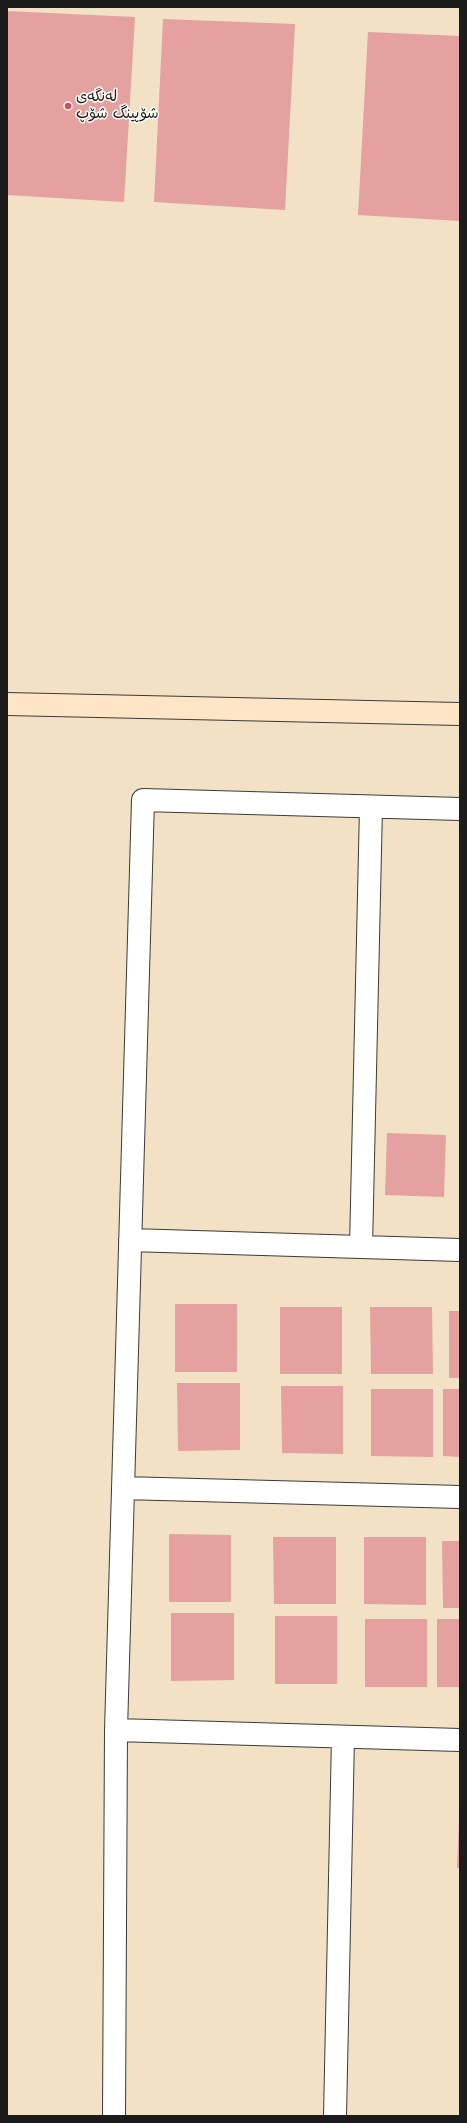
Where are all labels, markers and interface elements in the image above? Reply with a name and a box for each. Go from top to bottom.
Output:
place label: لەنگەی شۆپینگ شۆپ [76,88,159,123]
marker: لەنگەی شۆپینگ شۆپ [63,101,73,111]

